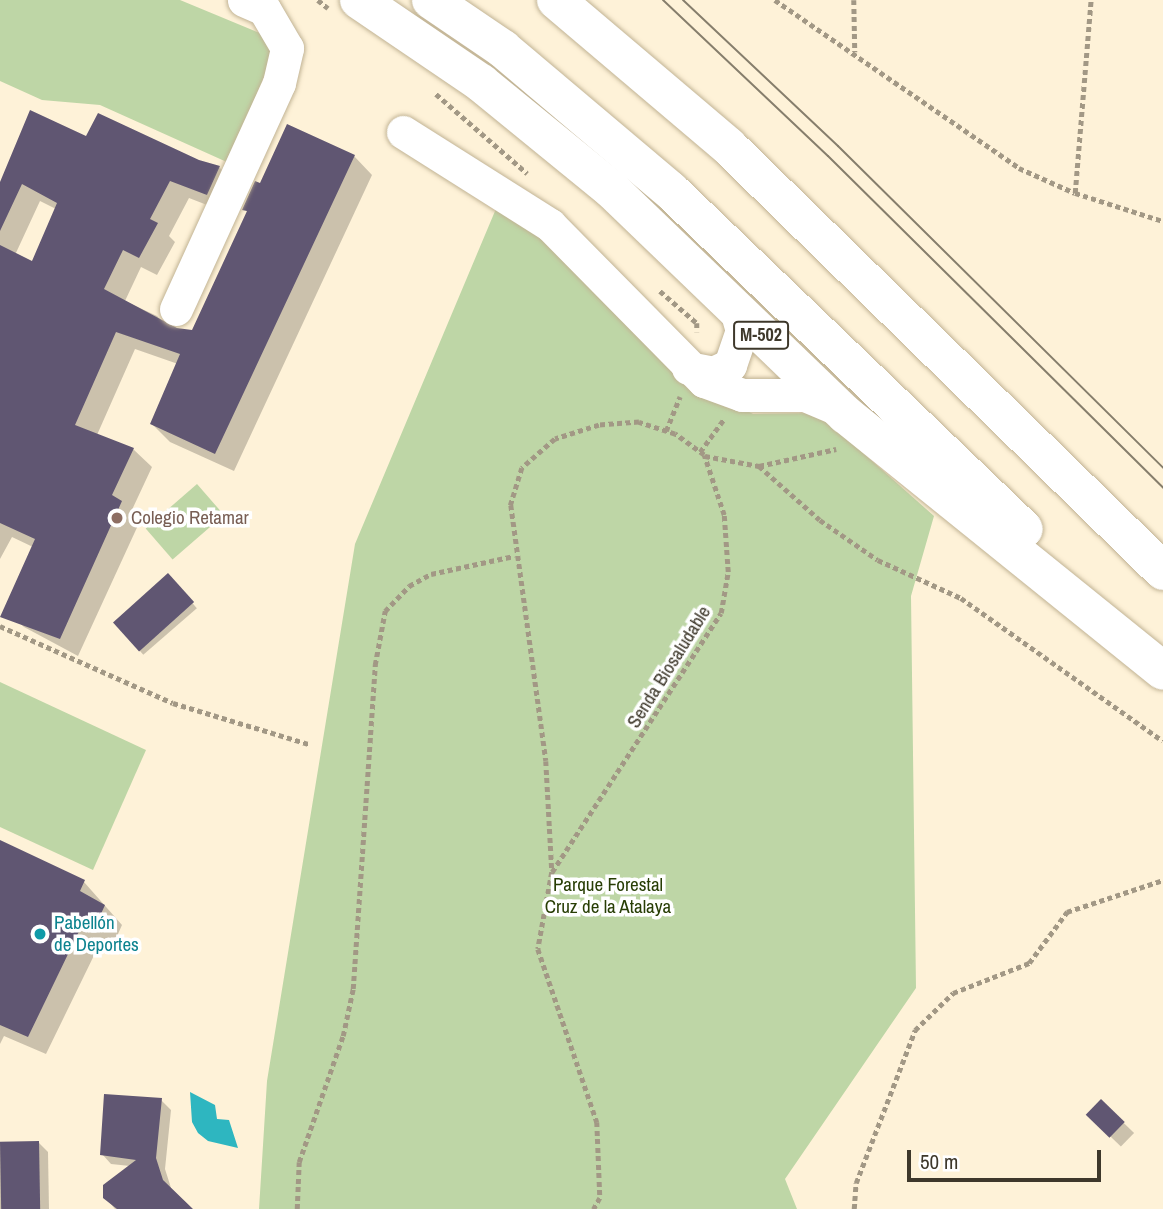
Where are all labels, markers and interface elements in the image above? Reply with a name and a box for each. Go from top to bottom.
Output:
road number: M-502 [733,320,789,349]
place label: Colegio Retamar [131,507,249,529]
marker: Colegio Retamar [109,510,125,526]
street label: Senda Biosaludable [622,602,716,732]
park label: Parque Forestal Cruz de la Atalaya [544,874,672,918]
place label: Pabellón de Deportes [54,912,139,956]
marker: Pabellón de Deportes [32,926,48,942]
scale bar [911,1136,1105,1180]
text: 50 m [920,1147,958,1176]

